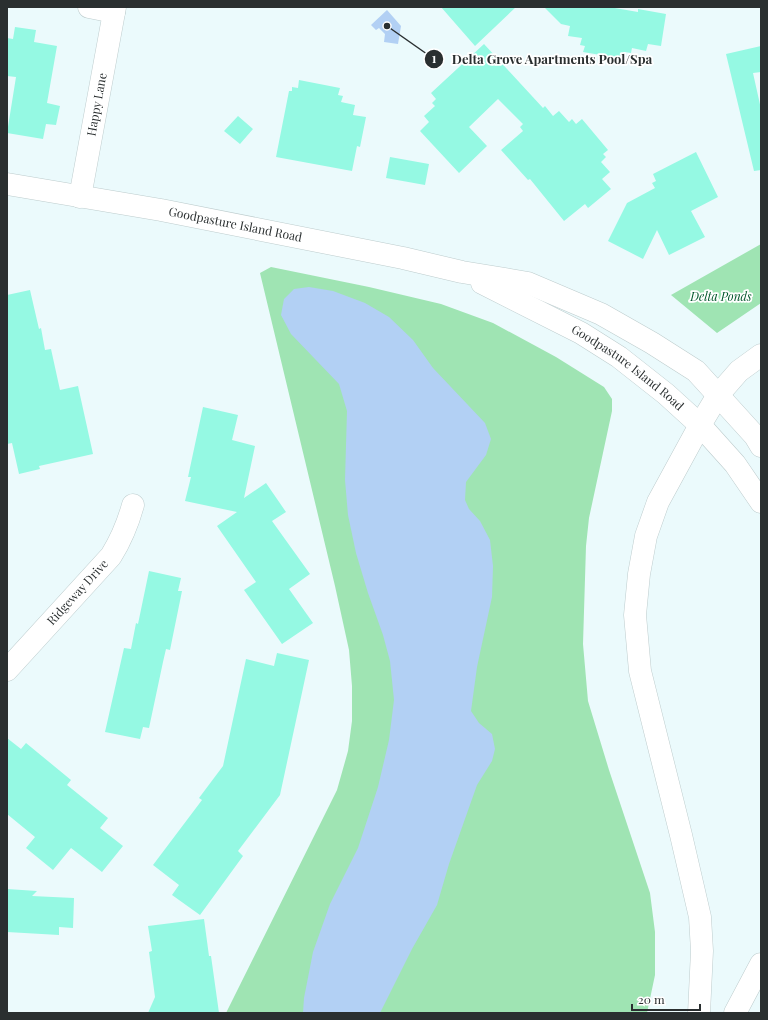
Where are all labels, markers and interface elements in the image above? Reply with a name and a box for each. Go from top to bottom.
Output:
callout: Delta Grove Apartments Pool/Spa [424,47,661,72]
text: 1 [432,50,437,66]
text: Delta Grove Apartments Pool/Spa [452,50,652,67]
street label: Happy Lane [82,72,110,137]
street label: Goodpasture Island Road [167,203,304,245]
park label: Delta Ponds [689,288,752,304]
street label: Goodpasture Island Road [569,321,688,413]
street label: Ridgeway Drive [43,555,111,628]
scale bar [632,986,700,1012]
text: 20 m [638,991,665,1007]

